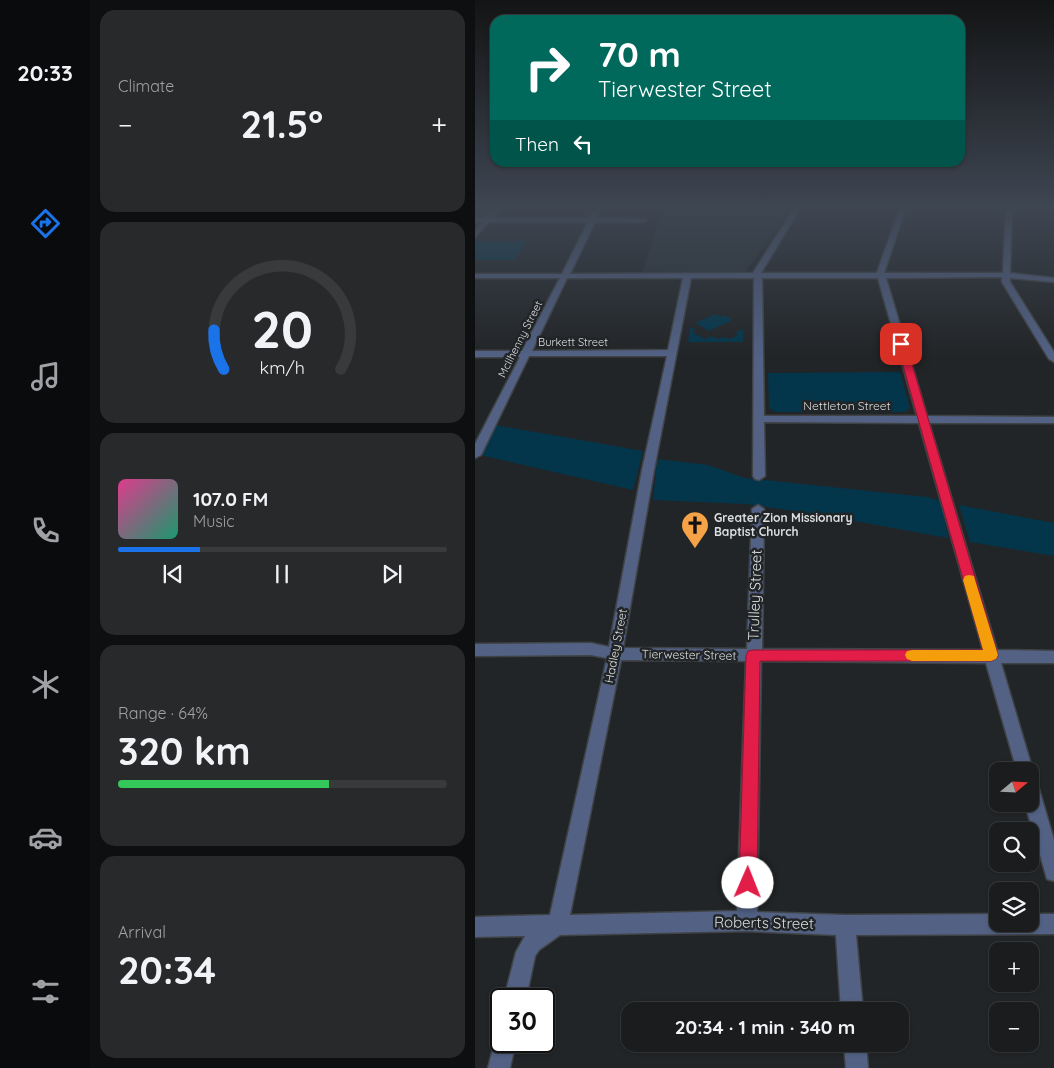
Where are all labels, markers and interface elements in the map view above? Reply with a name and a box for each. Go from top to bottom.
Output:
text: 70 m [598,32,681,76]
icon: right [515,35,580,100]
text: 20:33 [17,59,73,87]
text: Tierwester Street [598,75,772,103]
text: Climate [118,76,174,96]
text: 21.5° [241,100,323,148]
text: − [118,107,133,142]
text: + [431,107,447,142]
icon: left [569,130,597,158]
text: Then [515,132,559,156]
icon: directions [28,206,63,241]
text: 20 [252,296,313,361]
street label: McIlhenny Street [495,298,546,380]
pin [880,323,922,365]
icon: arrive [887,330,915,358]
street label: Burkett Street [538,335,608,349]
text: km/h [260,356,305,378]
icon: music [28,359,63,394]
street label: Nettleton Street [803,398,891,413]
text: 107.0 FM [193,487,268,511]
church icon: Greater Zion Missionary Baptist Church [680,510,710,549]
place label: Greater Zion Missionary Baptist Church [714,510,853,539]
text: Music [193,511,235,531]
icon: phone [28,513,63,548]
street label: Trulley Street [743,549,766,641]
icon: previous [159,560,187,588]
icon: pause [268,560,296,588]
icon: next [378,560,406,588]
street label: Hadley Street [601,607,630,684]
street label: Tierwester Street [642,646,736,663]
icon: climate [28,667,63,702]
text: Range · 64% [118,703,208,723]
text: 320 km [118,727,251,775]
north arrow [989,762,1039,812]
map controls [989,762,1039,1052]
icon: car [28,820,63,855]
button: search [989,822,1039,872]
position arrow [721,856,773,908]
button: layers [989,882,1039,932]
street label: Roberts Street [714,912,814,933]
text: Arrival [118,922,166,942]
button: + [989,942,1039,992]
text: 20:34 [118,946,216,994]
icon: filters [28,974,63,1009]
speed limit sign: 30 [490,988,555,1053]
button: − [989,1002,1039,1052]
text: 20:34 · 1 min · 340 m [675,1015,855,1039]

